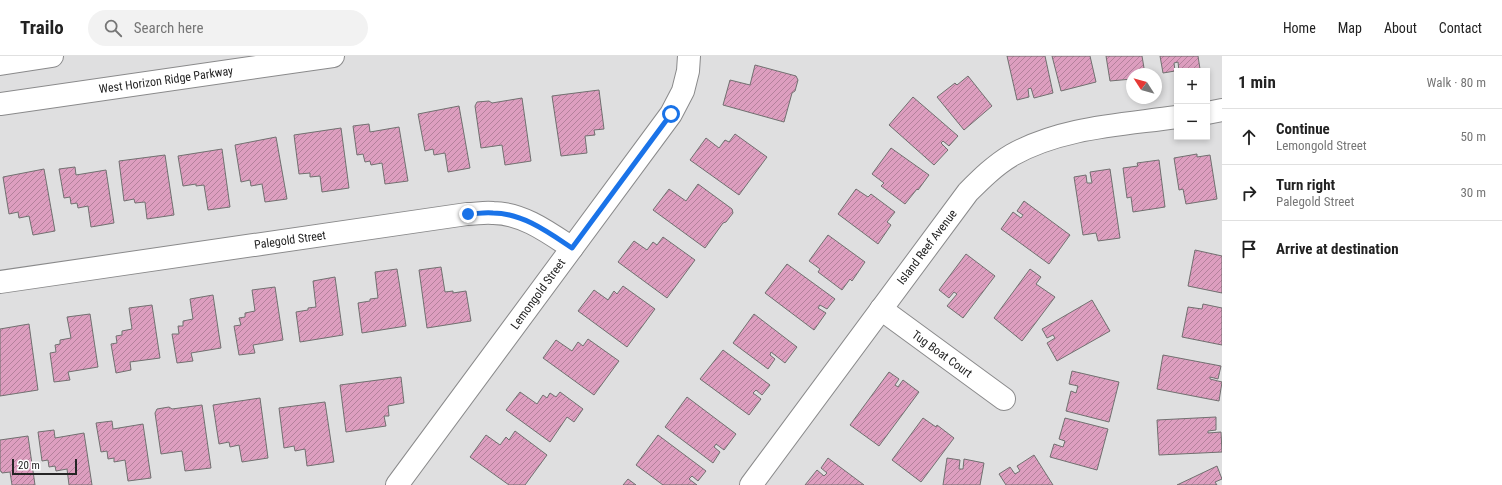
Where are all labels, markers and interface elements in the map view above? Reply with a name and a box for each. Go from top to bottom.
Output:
search box [88,10,368,46]
text: Trailo [20,16,64,39]
icon: search [102,17,124,39]
text: Search here [134,19,203,37]
text: Home [1283,20,1316,36]
text: Map [1338,20,1362,36]
text: About [1384,20,1417,36]
text: Contact [1439,20,1482,36]
street label: West Horizon Ridge Parkway [98,64,234,96]
north arrow [1126,68,1162,104]
map controls [1174,68,1210,140]
button: + [1174,68,1210,104]
text: 1 min [1238,72,1276,92]
text: Walk · 80 m [1426,75,1486,90]
button: − [1174,104,1210,140]
route start [662,105,680,123]
text: Continue [1276,120,1330,138]
icon: ahead [1238,126,1260,148]
text: 50 m [1460,129,1486,144]
text: Lemongold Street [1276,138,1367,153]
text: Turn right [1276,176,1335,194]
icon: right [1238,182,1260,204]
text: 30 m [1460,185,1486,200]
text: Palegold Street [1276,194,1354,209]
route end [459,205,477,223]
street label: Island Reef Avenue [894,206,960,287]
street label: Palegold Street [253,228,327,252]
icon: arrive [1238,238,1260,260]
text: Arrive at destination [1276,240,1399,258]
street label: Lemongold Street [508,256,569,332]
street label: Tug Boat Court [909,327,975,381]
scale bar [12,457,77,476]
text: 20 m [18,459,40,472]

